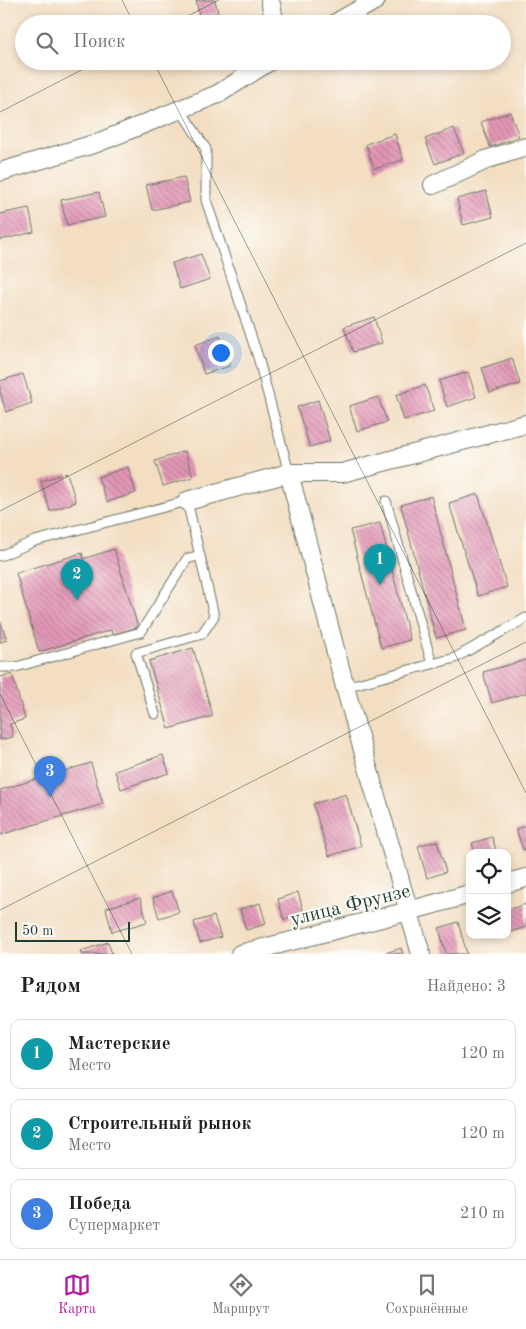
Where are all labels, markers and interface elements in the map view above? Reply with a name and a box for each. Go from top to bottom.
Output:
search box [15,15,511,70]
icon: search [33,29,61,57]
text: Поиск [73,33,125,52]
your location [208,340,234,366]
pin: 1 [364,544,396,585]
pin: 2 [61,559,93,600]
pin: 3 [34,756,66,797]
map controls [466,849,511,939]
button: locate [466,849,511,894]
street label: улица Фрунзе [288,881,413,931]
button: layers [466,894,511,939]
scale bar [15,919,130,942]
text: 50 m [22,924,53,938]
text: Рядом [20,976,81,997]
text: Найдено: 3 [427,979,506,995]
text: Мастерские [68,1035,171,1054]
text: 1 [32,1046,42,1062]
text: 120 m [460,1046,505,1062]
text: Место [68,1058,111,1074]
text: Строительный рынок [68,1115,251,1134]
text: 2 [32,1126,42,1142]
text: 120 m [460,1126,505,1142]
text: Место [68,1138,111,1154]
text: Победа [68,1195,131,1214]
text: 3 [32,1206,42,1222]
text: 210 m [460,1206,505,1222]
text: Супермаркет [68,1218,160,1234]
tab: Карта [58,1271,96,1318]
tab: Маршрут [212,1271,269,1318]
tab: Сохранённые [385,1271,468,1318]

